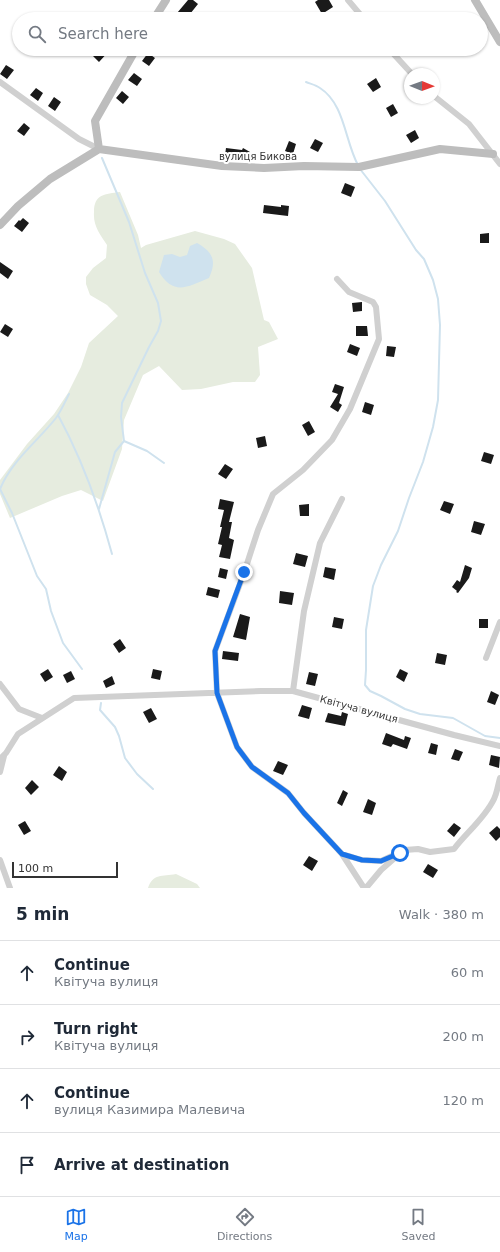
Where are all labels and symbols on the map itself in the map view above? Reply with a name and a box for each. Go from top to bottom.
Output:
north arrow [404,68,440,104]
street label: вулиця Бикова [219,151,297,162]
route end [235,563,253,581]
street label: Квітуча вулиця [319,693,399,725]
route start [391,844,409,862]
scale bar [12,860,118,879]

